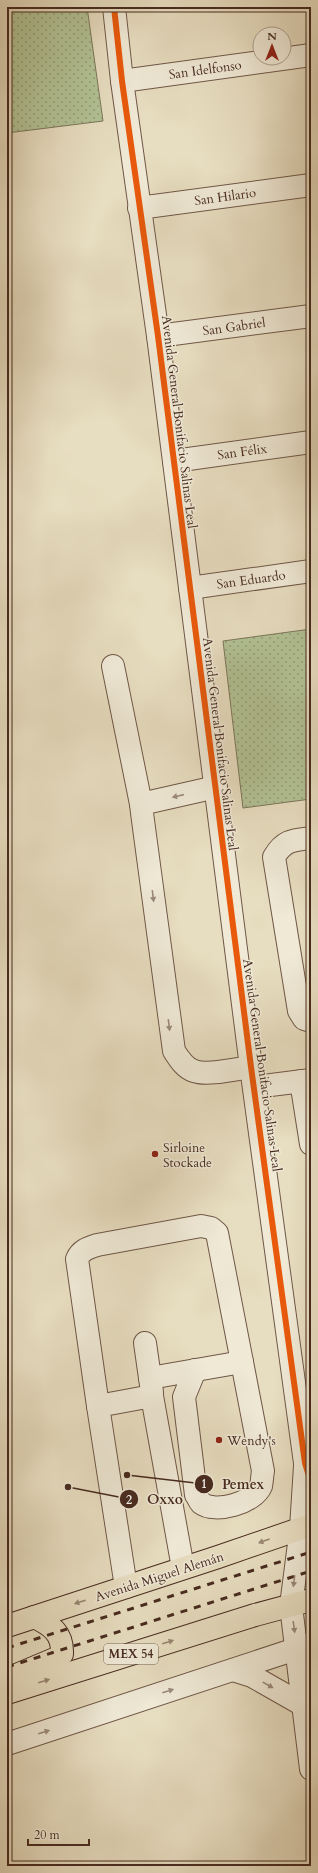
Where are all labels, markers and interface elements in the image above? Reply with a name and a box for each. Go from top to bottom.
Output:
north arrow [252,26,292,66]
text: N [267,29,277,44]
street label: San Idelfonso [168,56,243,84]
street label: San Hilario [193,184,257,210]
street label: Avenida General Bonifacio Salinas Leal [157,314,201,530]
street label: San Gabriel [201,314,268,340]
street label: San Félix [216,440,269,464]
street label: San Eduardo [216,566,287,594]
street label: Avenida General Bonifacio Salinas Leal [198,636,242,852]
one-way arrow [171,793,183,799]
one-way arrow [150,890,156,902]
street label: Avenida General Bonifacio Salinas Leal [238,958,286,1173]
one-way arrow [166,1019,172,1031]
place label: Sirloine Stockade [163,1139,212,1172]
marker: Sirloine Stockade [150,1149,160,1159]
place label: Wendy's [226,1432,276,1450]
marker: Wendy's [214,1435,224,1445]
callout: Pemex [194,1471,273,1497]
text: Pemex [222,1475,264,1494]
text: 1 [201,1476,207,1492]
callout: Oxxo [119,1486,191,1512]
text: Oxxo [147,1490,183,1509]
text: 2 [126,1492,132,1508]
one-way arrow [258,1538,270,1544]
street label: Avenida Miguel Alemán [93,1547,227,1606]
one-way arrow [291,1575,297,1587]
one-way arrow [73,1599,85,1605]
one-way arrow [291,1621,297,1633]
one-way arrow [163,1639,175,1645]
road number: MEX 54 [104,1644,158,1664]
one-way arrow [39,1678,51,1684]
one-way arrow [263,1682,274,1689]
one-way arrow [162,1688,174,1694]
one-way arrow [38,1729,50,1735]
scale bar [28,1821,89,1847]
text: 20 m [34,1827,61,1843]

